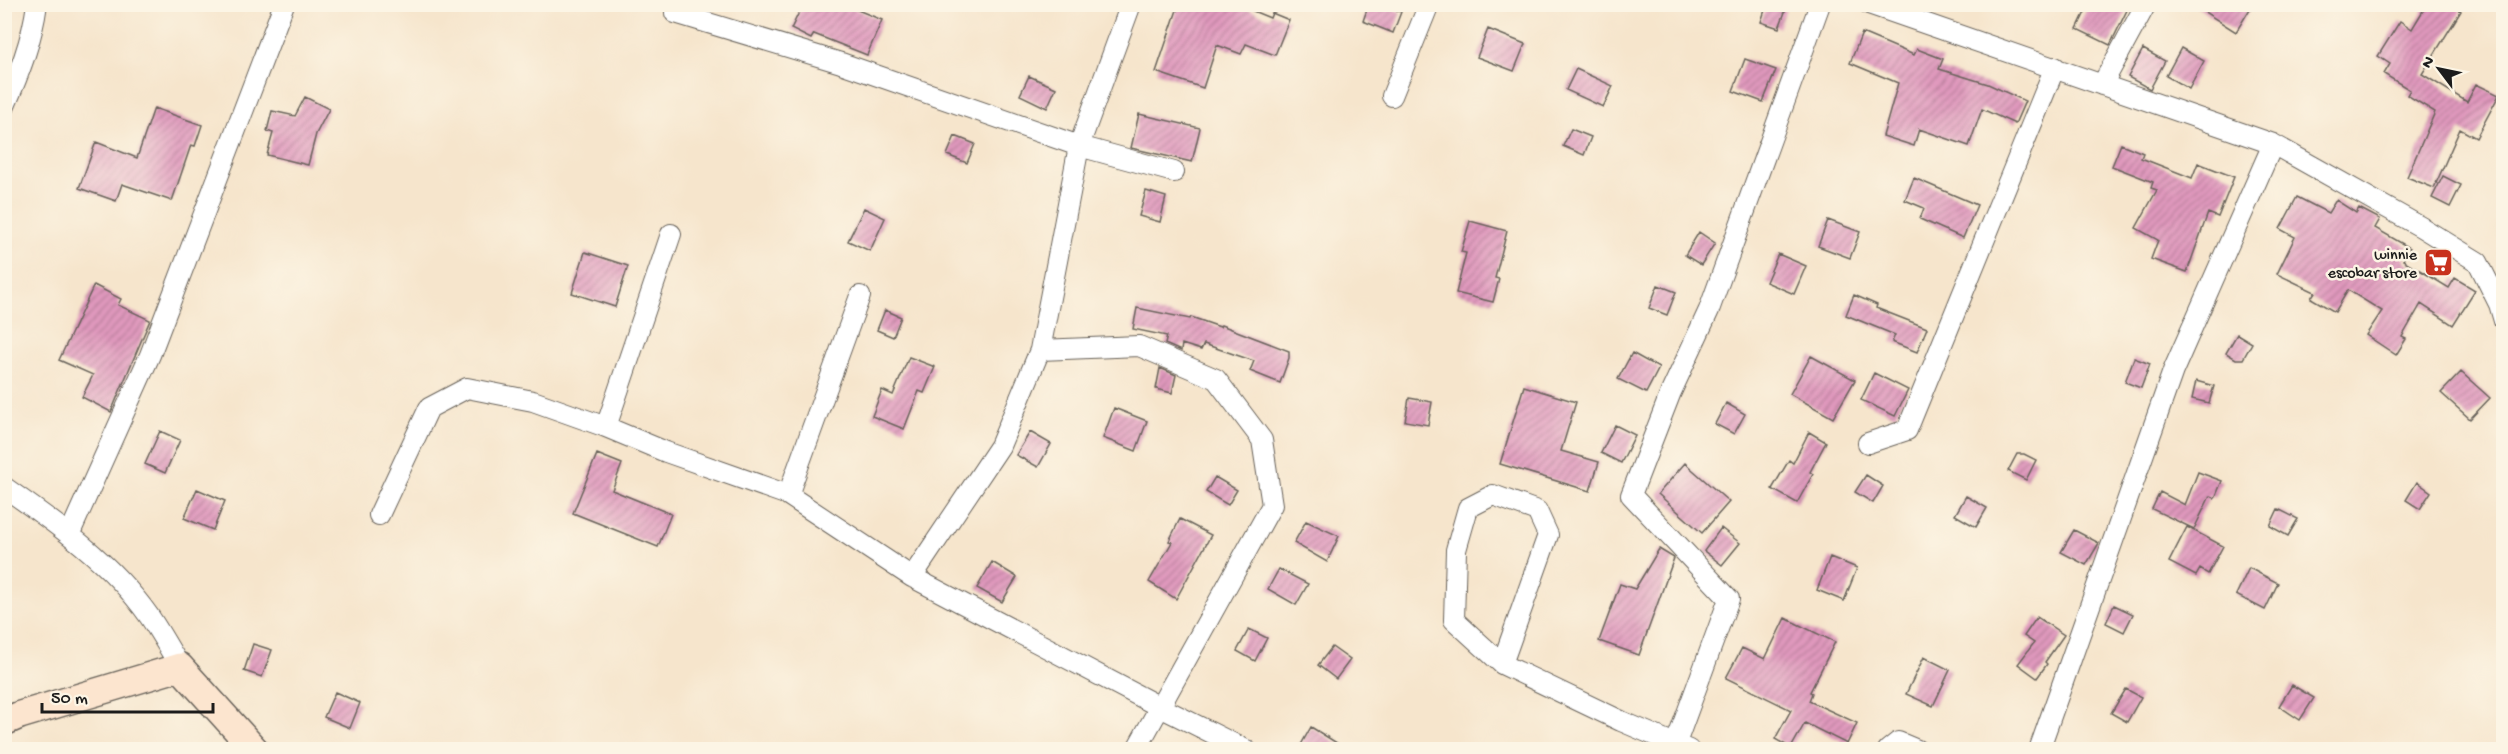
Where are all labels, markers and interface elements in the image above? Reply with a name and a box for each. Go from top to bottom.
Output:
north arrow [2409,39,2469,99]
text: N [2418,53,2440,72]
supermarket icon: winnie escobar store [2422,246,2454,278]
place label: winnie escobar store [2328,247,2418,284]
scale bar [42,676,213,714]
text: 50 m [51,689,88,710]

